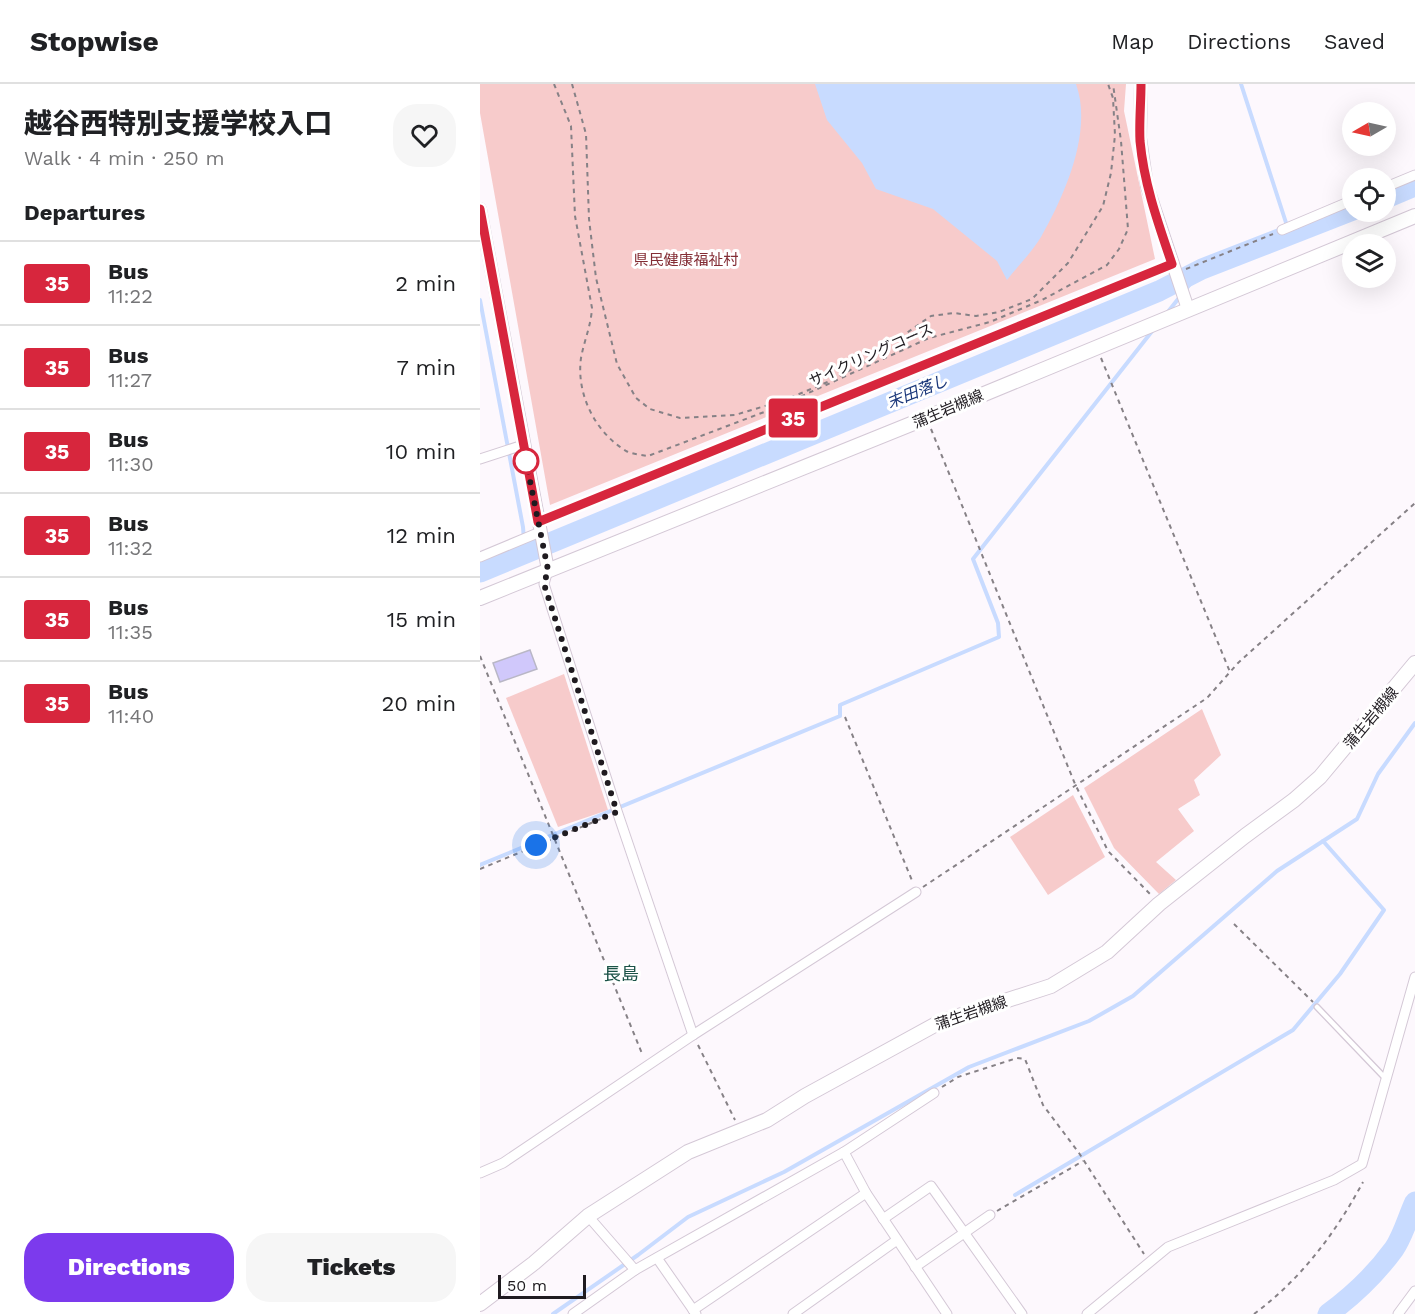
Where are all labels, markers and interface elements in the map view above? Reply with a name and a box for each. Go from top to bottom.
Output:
text: Stopwise [30,25,159,58]
text: Map [1111,29,1154,54]
text: Directions [1187,29,1291,54]
text: Saved [1324,29,1385,54]
north arrow [1342,102,1396,156]
map controls [1342,102,1396,288]
button: heart [393,104,456,167]
text: 越谷西特別支援学校入口 [24,107,332,140]
text: Walk · 4 min · 250 m [24,146,225,170]
button: locate [1342,168,1396,222]
text: Departures [24,200,145,225]
button: layers [1342,234,1396,288]
park label: 県民健康福祉村 [633,251,739,269]
text: Bus [108,259,148,284]
text: 35 [45,271,69,296]
text: 2 min [395,271,456,296]
text: 11:22 [108,284,153,308]
street label: サイクリングコース [806,320,936,390]
text: Bus [108,343,148,368]
text: 35 [45,355,69,380]
text: 7 min [396,355,456,380]
text: 11:27 [108,368,152,392]
water label: 末田落し [884,371,950,412]
street label: 蒲生岩槻線 [910,386,986,432]
line badge: 35 [766,398,820,438]
text: 35 [781,406,805,431]
text: Bus [108,427,148,452]
text: 35 [45,439,69,464]
text: 10 min [386,439,456,464]
unlabelled marker [513,448,539,474]
text: 11:30 [108,452,154,476]
text: Bus [108,511,148,536]
text: 35 [45,523,69,548]
text: 12 min [387,523,456,548]
text: 11:32 [108,536,153,560]
text: Bus [108,595,148,620]
text: 35 [45,607,69,632]
text: 15 min [387,607,456,632]
text: 11:35 [108,620,153,644]
text: Bus [108,679,148,704]
street label: 蒲生岩槻線 [1340,683,1402,753]
text: 35 [45,691,69,716]
text: 20 min [382,691,456,716]
text: 11:40 [108,704,154,728]
your location [521,830,551,860]
district label: 長島 [603,963,639,984]
street label: 蒲生岩槻線 [933,992,1009,1034]
button: Directions [24,1233,234,1302]
button: Tickets [246,1233,456,1302]
scale bar [498,1272,586,1300]
text: 50 m [507,1276,547,1295]

